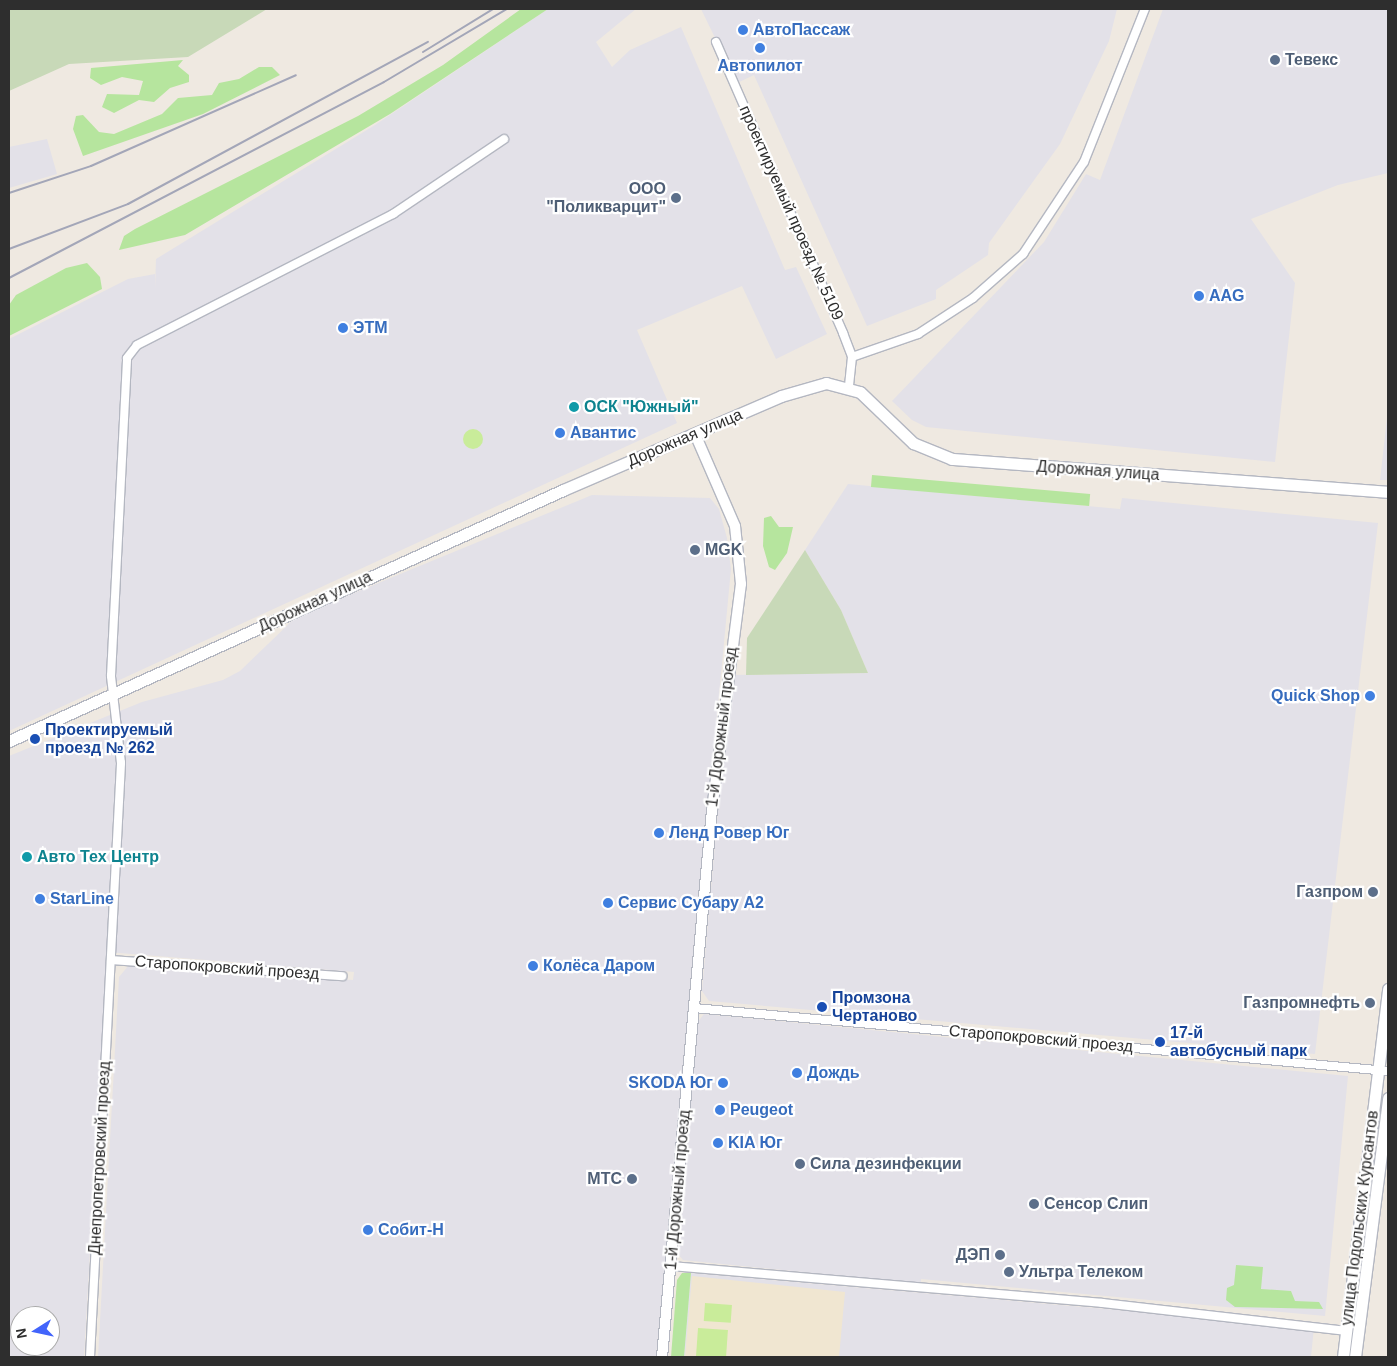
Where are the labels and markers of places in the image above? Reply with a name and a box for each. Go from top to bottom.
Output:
place label: АвтоПассаж [753,20,850,40]
marker: АвтоПассаж [737,24,749,36]
marker: Автопилот [754,42,766,54]
place label: Тевекс [1285,50,1338,70]
marker: Тевекс [1269,54,1281,66]
place label: Автопилот [717,56,803,76]
place label: ООО "Поликварцит" [546,179,666,217]
marker: ООО "Поликварцит" [670,192,682,204]
place label: AAG [1209,286,1245,306]
marker: AAG [1193,290,1205,302]
place label: ЭТМ [353,318,387,338]
marker: ЭТМ [337,322,349,334]
place label: ОСК "Южный" [584,397,699,417]
marker: ОСК "Южный" [568,401,580,413]
place label: Авантис [570,423,636,443]
marker: Авантис [554,427,566,439]
place label: MGK [705,540,742,560]
marker: MGK [689,544,701,556]
place label: Quick Shop [1271,686,1360,706]
marker: Quick Shop [1364,690,1376,702]
place label: Проектируемый проезд № 262 [45,720,173,758]
marker: Проектируемый проезд № 262 [29,733,41,745]
place label: Ленд Ровер Юг [669,823,789,843]
marker: Ленд Ровер Юг [653,827,665,839]
place label: Авто Тех Центр [37,847,159,867]
marker: Авто Тех Центр [21,851,33,863]
place label: Газпром [1296,882,1363,902]
marker: Газпром [1367,886,1379,898]
place label: StarLine [50,889,114,909]
marker: StarLine [34,893,46,905]
place label: Сервис Субару А2 [618,893,764,913]
marker: Сервис Субару А2 [602,897,614,909]
place label: Колёса Даром [543,956,655,976]
marker: Колёса Даром [527,960,539,972]
place label: Промзона Чертаново [832,988,917,1026]
place label: Газпромнефть [1243,993,1360,1013]
marker: Газпромнефть [1364,997,1376,1009]
marker: Промзона Чертаново [816,1001,828,1013]
place label: 17-й автобусный парк [1170,1023,1307,1061]
marker: 17-й автобусный парк [1154,1036,1166,1048]
place label: Дождь [807,1063,859,1083]
marker: Дождь [791,1067,803,1079]
place label: SKODA Юг [628,1073,713,1093]
marker: SKODA Юг [717,1077,729,1089]
place label: Peugeot [730,1100,793,1120]
marker: Peugeot [714,1104,726,1116]
place label: KIA Юг [728,1133,783,1153]
marker: KIA Юг [712,1137,724,1149]
place label: Сила дезинфекции [810,1154,962,1174]
marker: Сила дезинфекции [794,1158,806,1170]
place label: МТС [587,1169,622,1189]
marker: МТС [626,1173,638,1185]
place label: Сенсор Слип [1044,1194,1148,1214]
marker: Сенсор Слип [1028,1198,1040,1210]
place label: Собит-Н [378,1220,444,1240]
marker: Собит-Н [362,1224,374,1236]
place label: ДЭП [956,1245,990,1265]
marker: ДЭП [994,1249,1006,1261]
place label: Ультра Телеком [1019,1262,1143,1282]
marker: Ультра Телеком [1003,1266,1015,1278]

